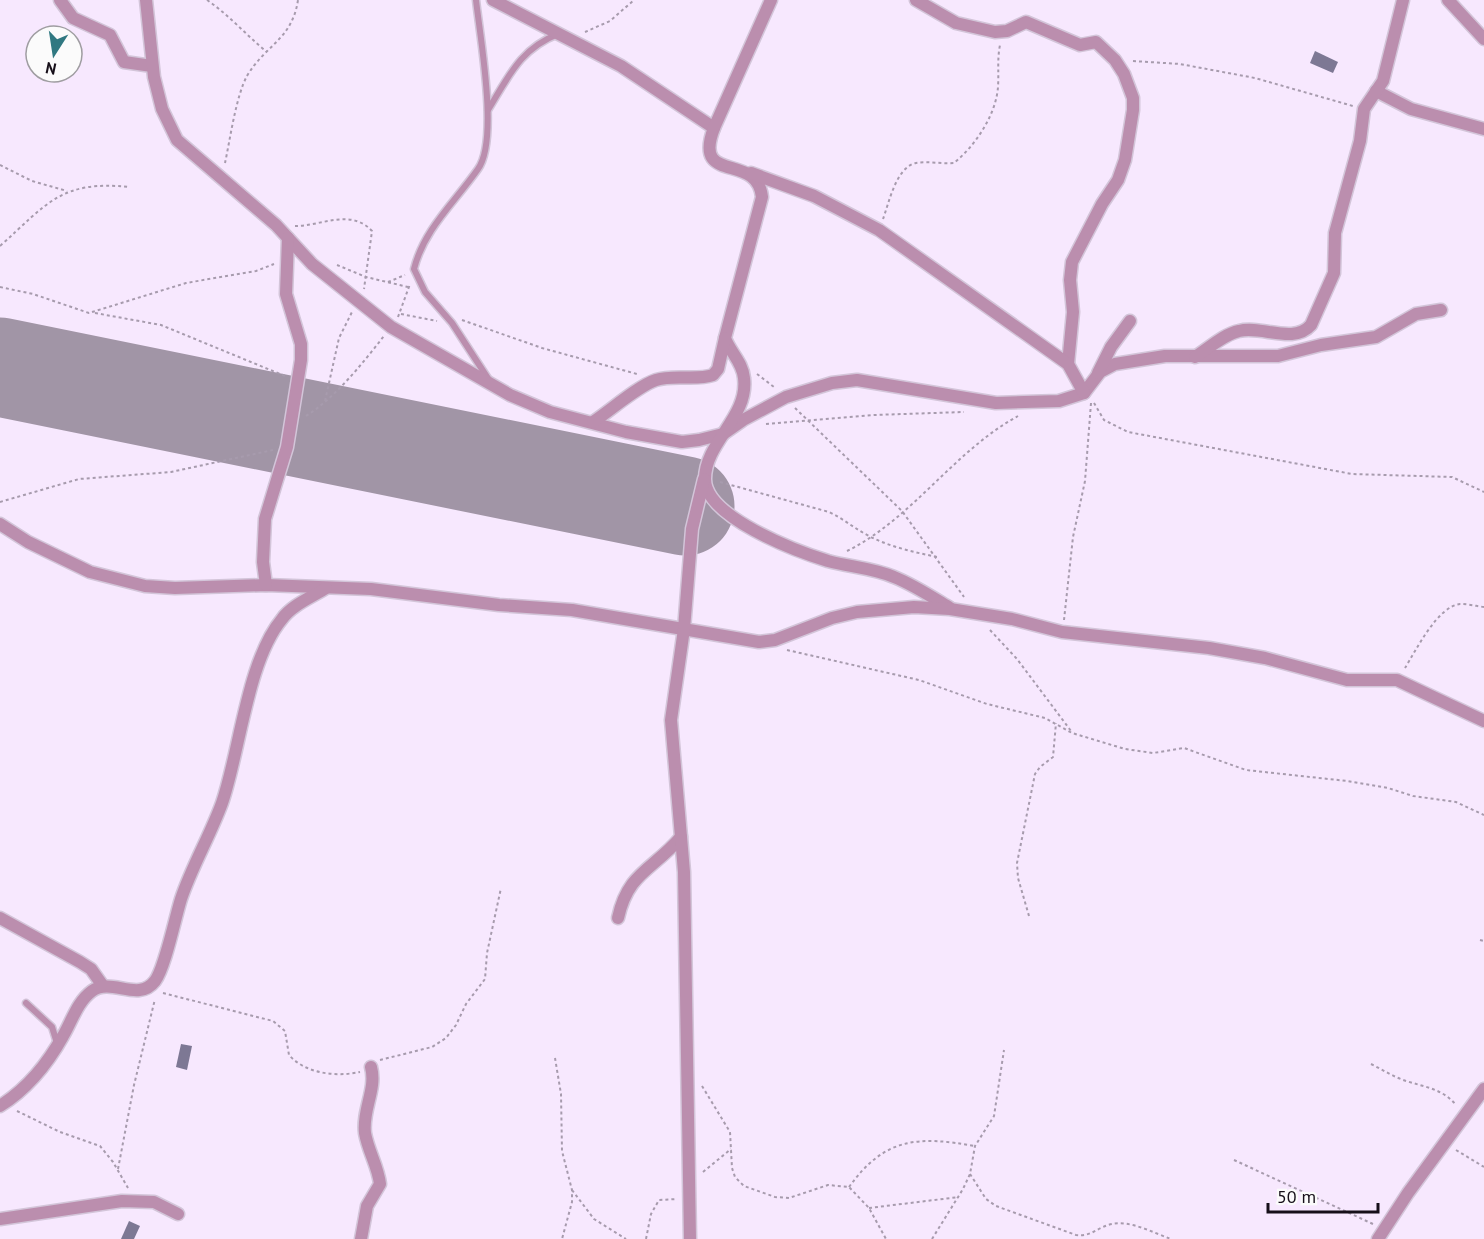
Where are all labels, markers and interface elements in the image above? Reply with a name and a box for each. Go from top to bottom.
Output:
north arrow [24,24,84,84]
text: N [44,58,58,80]
scale bar [1268,1176,1378,1214]
text: 50 m [1277,1185,1316,1208]

